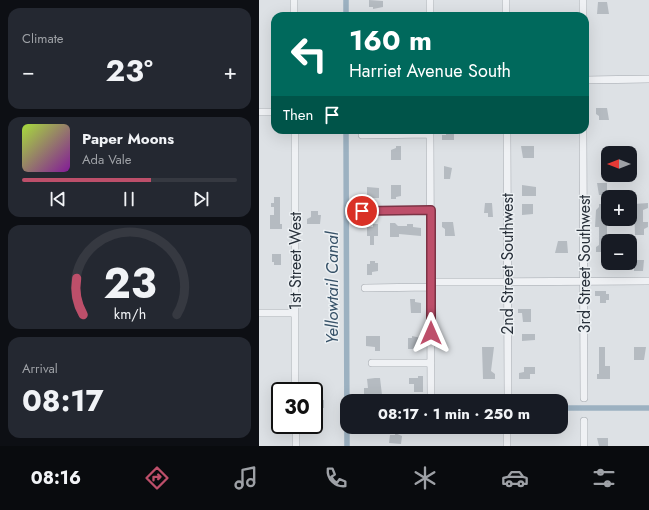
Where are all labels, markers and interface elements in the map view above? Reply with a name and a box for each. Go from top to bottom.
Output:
text: 160 m [349,20,432,61]
icon: left [283,28,335,80]
text: Climate [22,29,63,48]
text: 23° [106,49,153,92]
text: − [22,55,35,87]
text: + [223,55,237,87]
text: Harriet Avenue South [349,58,511,84]
text: Then [283,104,313,126]
icon: arrive [321,104,343,126]
text: Paper Moons [82,128,174,150]
north arrow [601,146,637,182]
map controls [601,146,637,270]
text: Ada Vale [82,150,131,169]
icon: previous [47,188,69,210]
icon: pause [118,188,140,210]
icon: next [190,188,212,210]
button: + [601,190,637,226]
street label: 2nd Street Southwest [496,193,519,335]
pin [345,194,379,228]
street label: 3rd Street Southwest [573,195,596,333]
icon: arrive [351,200,373,222]
street label: 1st Street West [284,212,307,310]
water label: Yellowtail Canal [320,230,344,344]
button: − [601,234,637,270]
text: 23 [103,253,156,314]
text: km/h [113,304,146,324]
position arrow [410,312,452,354]
text: Arrival [22,359,58,378]
text: 08:17 [22,379,104,422]
speed limit sign: 30 [271,382,323,434]
text: 08:17 · 1 min · 250 m [378,403,530,425]
icon: directions [143,464,171,492]
icon: music [232,464,260,492]
icon: phone [322,464,350,492]
icon: climate [411,464,439,492]
icon: car [501,464,529,492]
icon: filters [590,464,618,492]
text: 08:16 [31,465,81,491]

